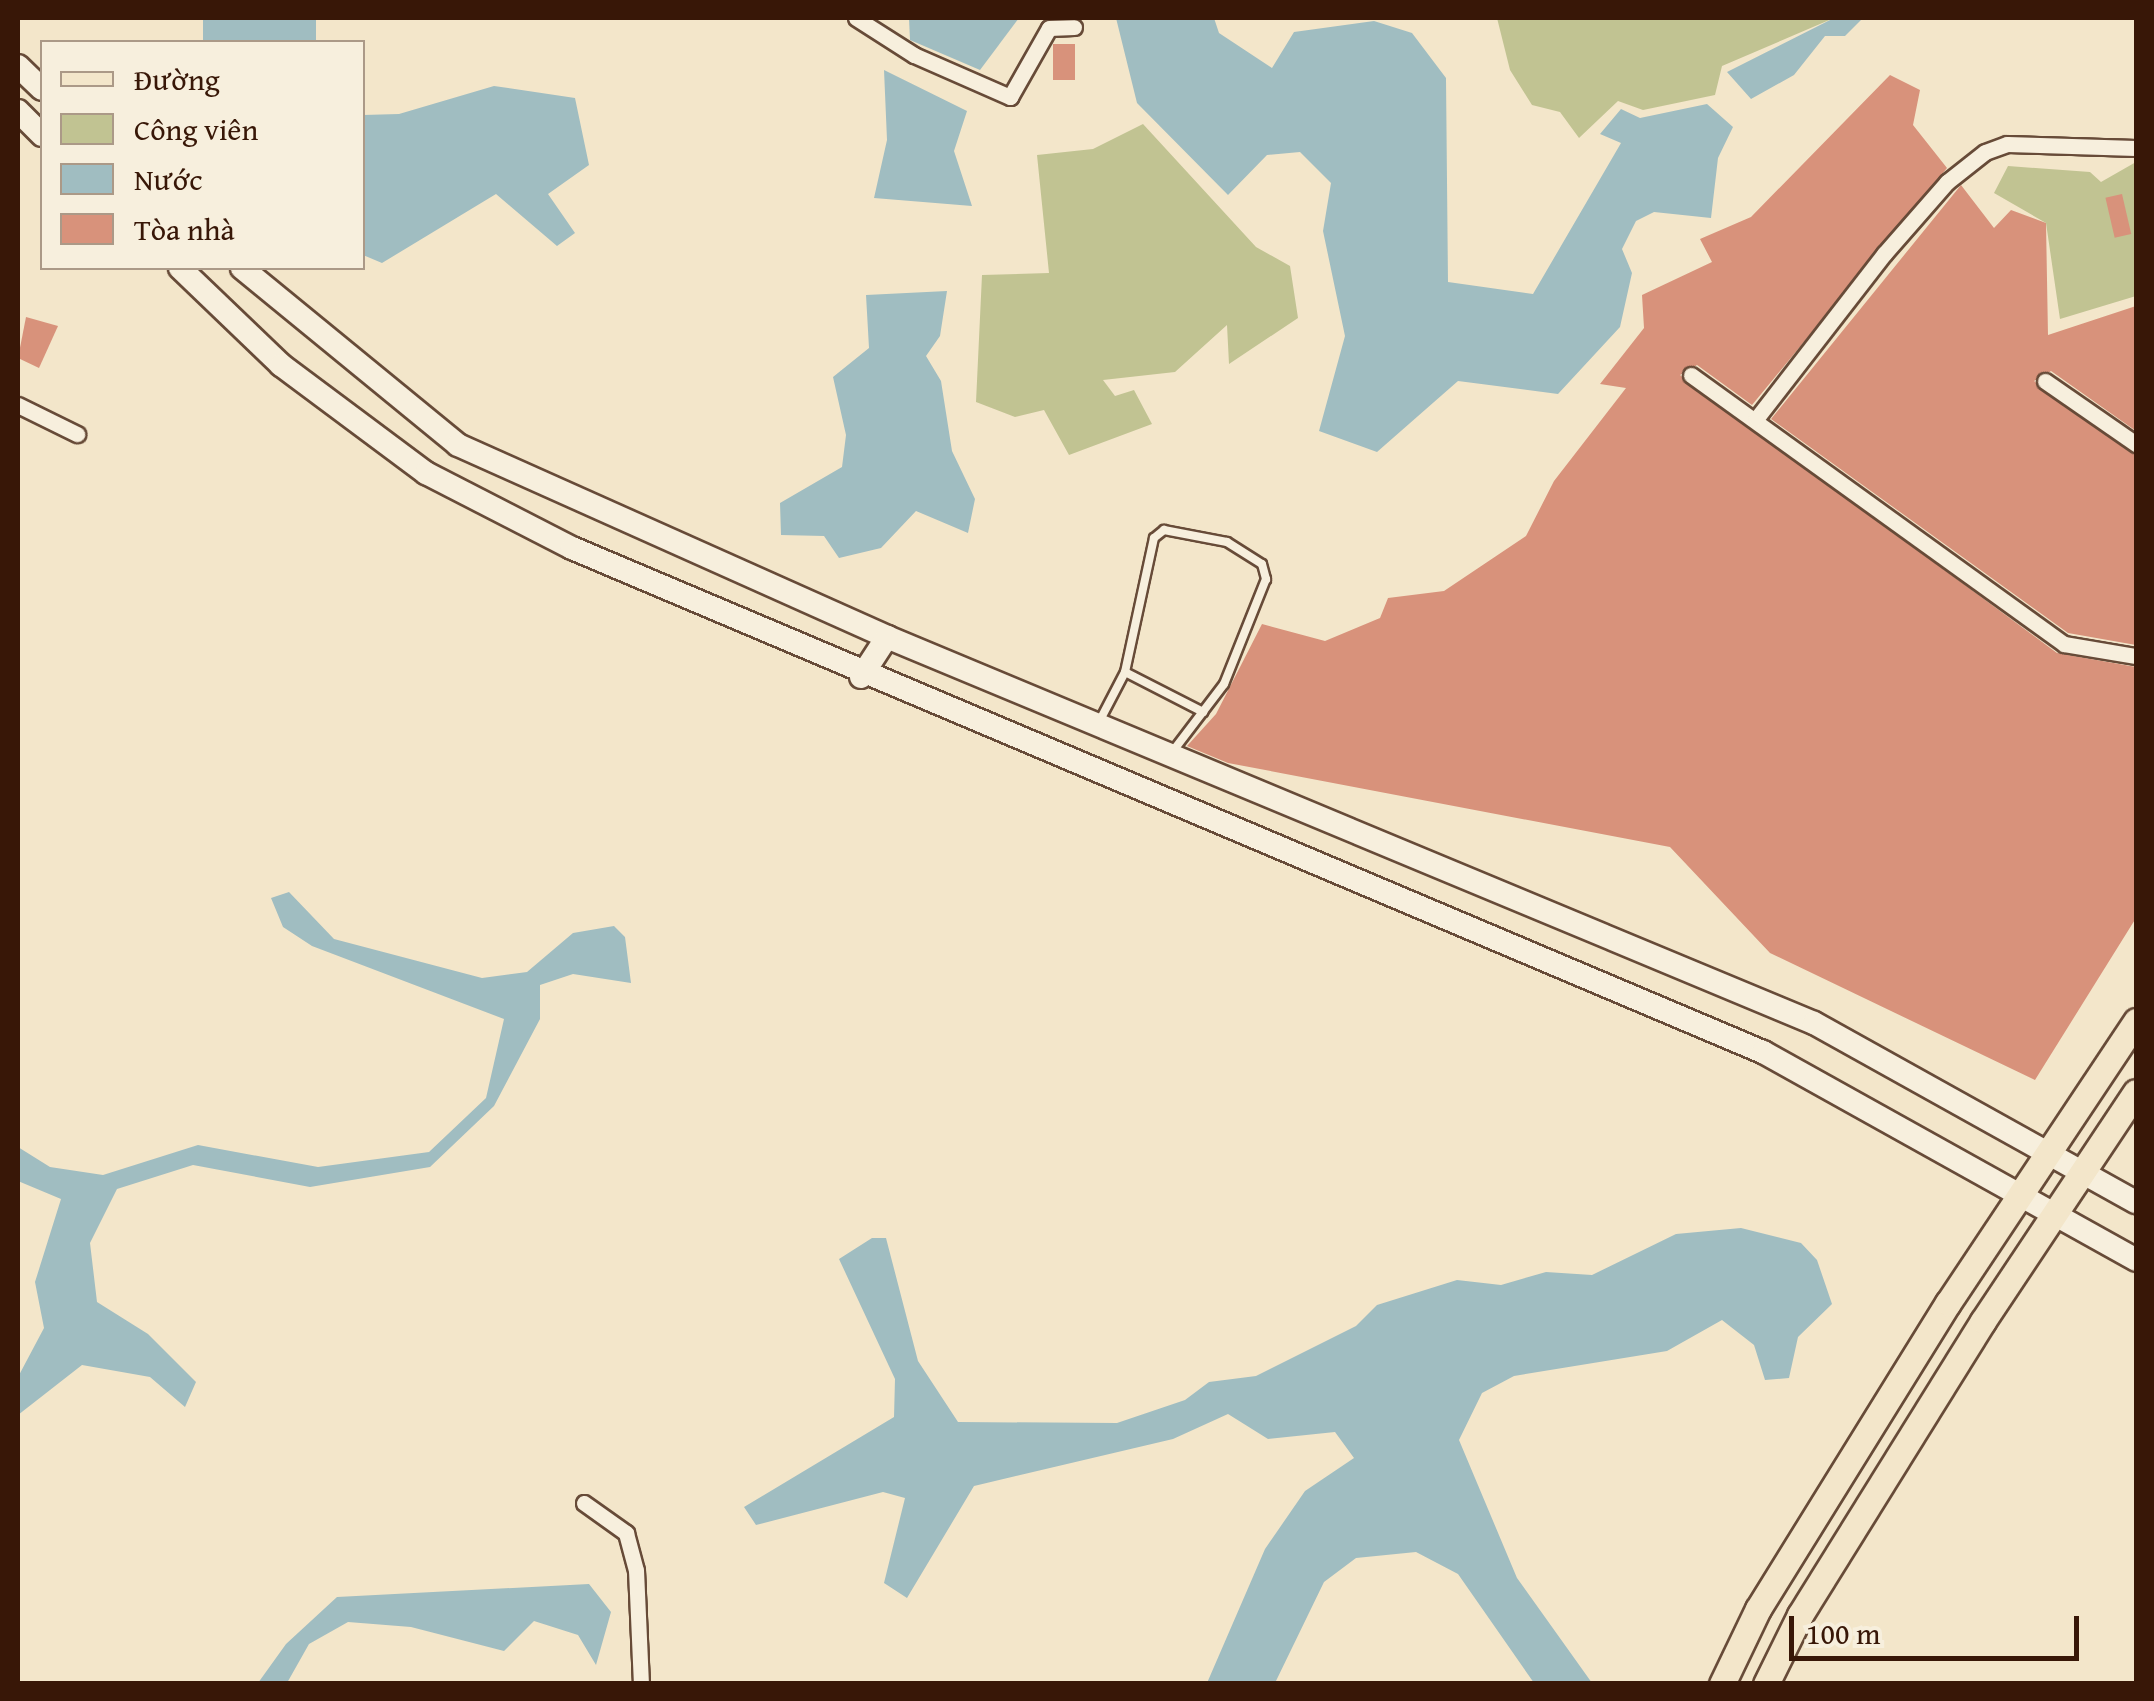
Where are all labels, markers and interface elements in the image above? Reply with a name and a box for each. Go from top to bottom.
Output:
legend [40,40,365,270]
text: Đường [134,57,220,101]
text: Công viên [134,107,258,151]
text: Nước [134,157,203,201]
text: Tòa nhà [134,207,235,251]
scale bar [1794,1596,2084,1658]
text: 100 m [1806,1611,1880,1655]

